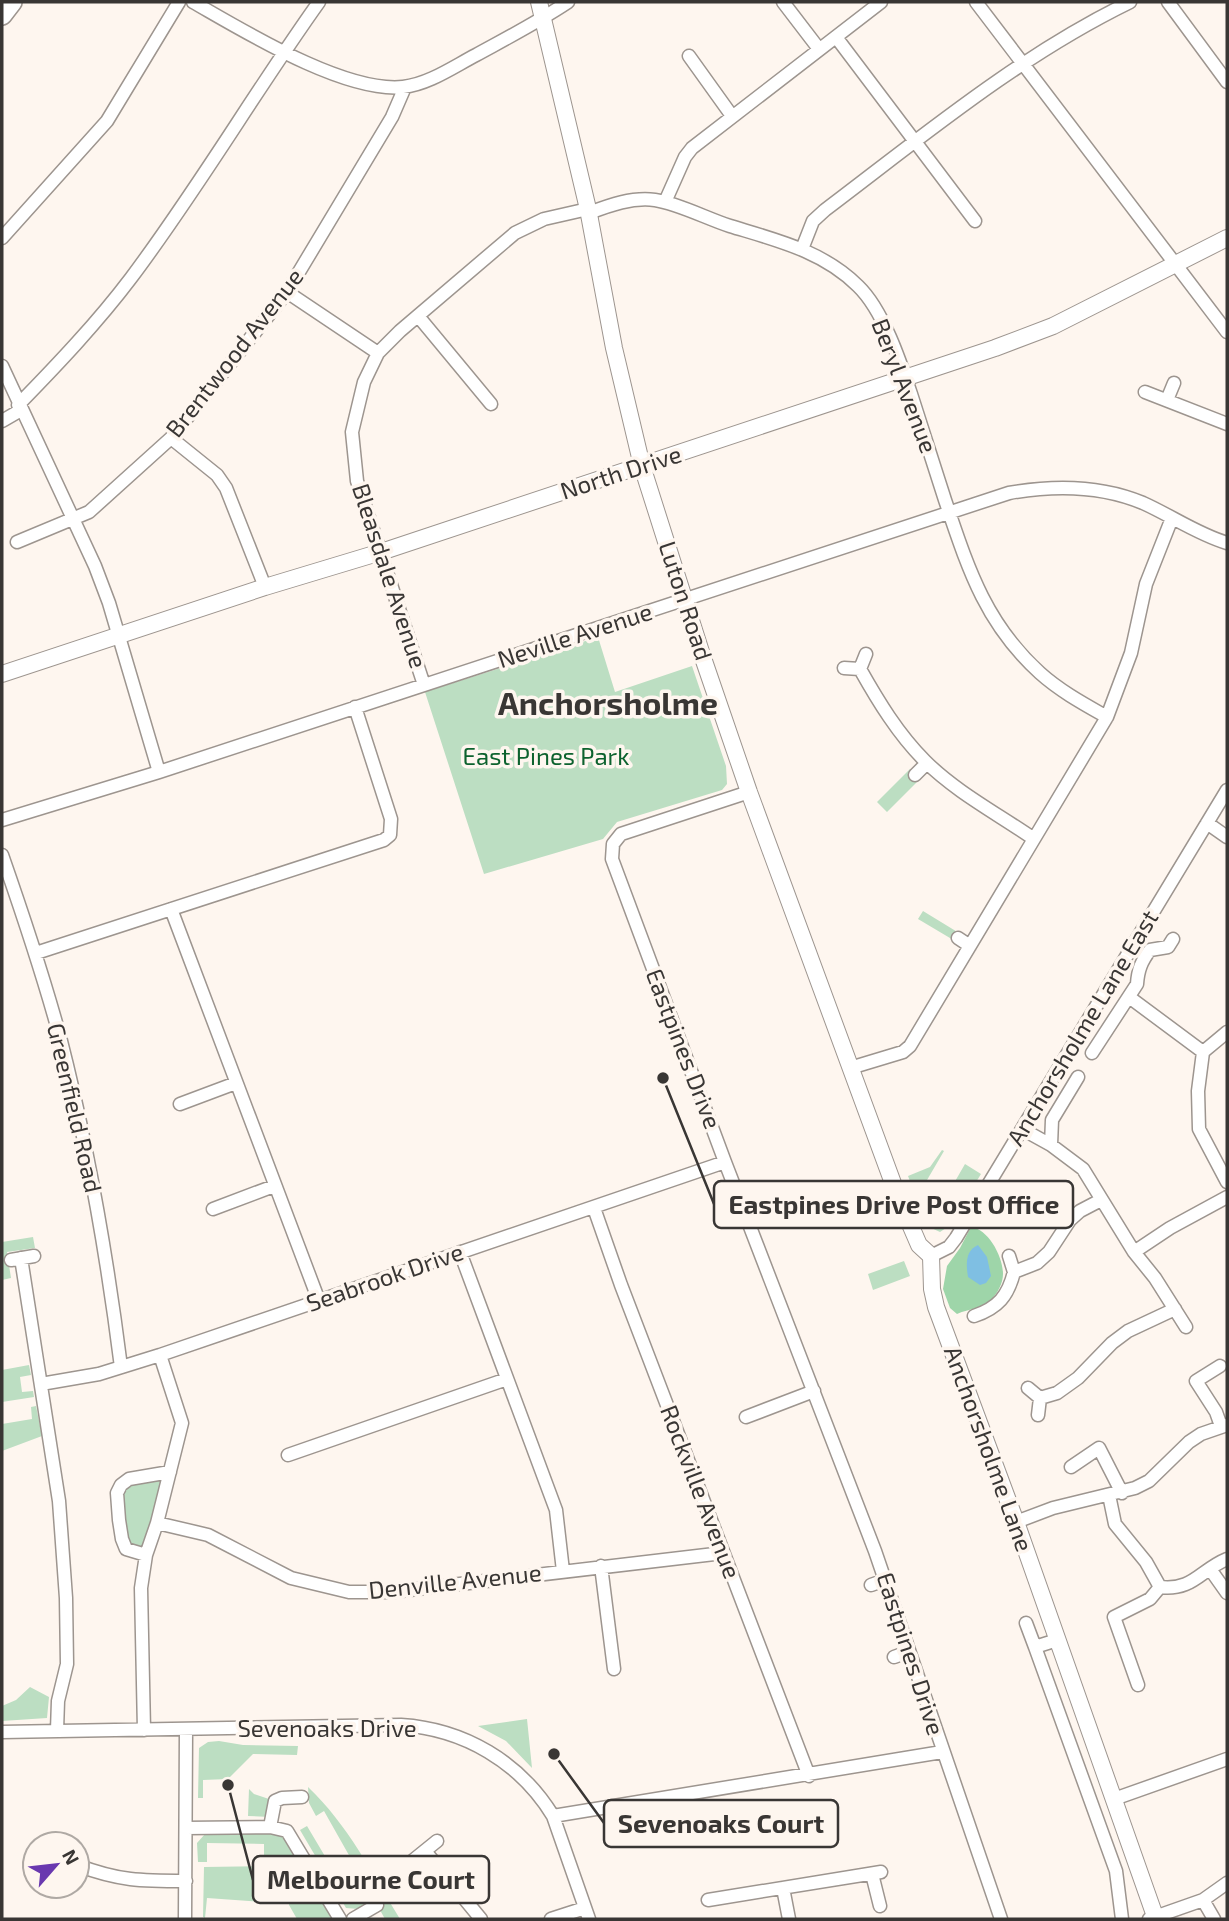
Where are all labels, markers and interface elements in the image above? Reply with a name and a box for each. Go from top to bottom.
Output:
street label: Brentwood Avenue [159,262,309,442]
street label: Beryl Avenue [866,314,944,457]
street label: North Drive [556,438,685,505]
street label: Bleasdale Avenue [347,480,434,672]
street label: Luton Road [654,537,719,664]
street label: Neville Avenue [494,596,655,673]
district label: Anchorsholme [498,683,718,721]
park label: East Pines Park [463,741,629,770]
street label: Anchorsholme Lane East [1000,904,1164,1150]
street label: Eastpines Drive [641,964,728,1133]
street label: Greenfield Road [42,1020,109,1195]
callout: Eastpines Drive Post Office [714,1181,1073,1228]
text: Eastpines Drive Post Office [728,1188,1060,1219]
street label: Seabrook Drive [302,1236,467,1317]
street label: Anchorsholme Lane [939,1342,1040,1555]
street label: Rockville Avenue [655,1401,748,1582]
street label: Denville Avenue [367,1557,543,1604]
street label: Eastpines Drive [871,1569,951,1738]
street label: Sevenoaks Drive [237,1713,417,1742]
callout: Sevenoaks Court [604,1800,838,1847]
text: Sevenoaks Court [618,1807,825,1838]
north arrow [21,1830,91,1900]
text: N [58,1845,85,1868]
callout: Melbourne Court [253,1856,489,1903]
text: Melbourne Court [267,1863,475,1894]

